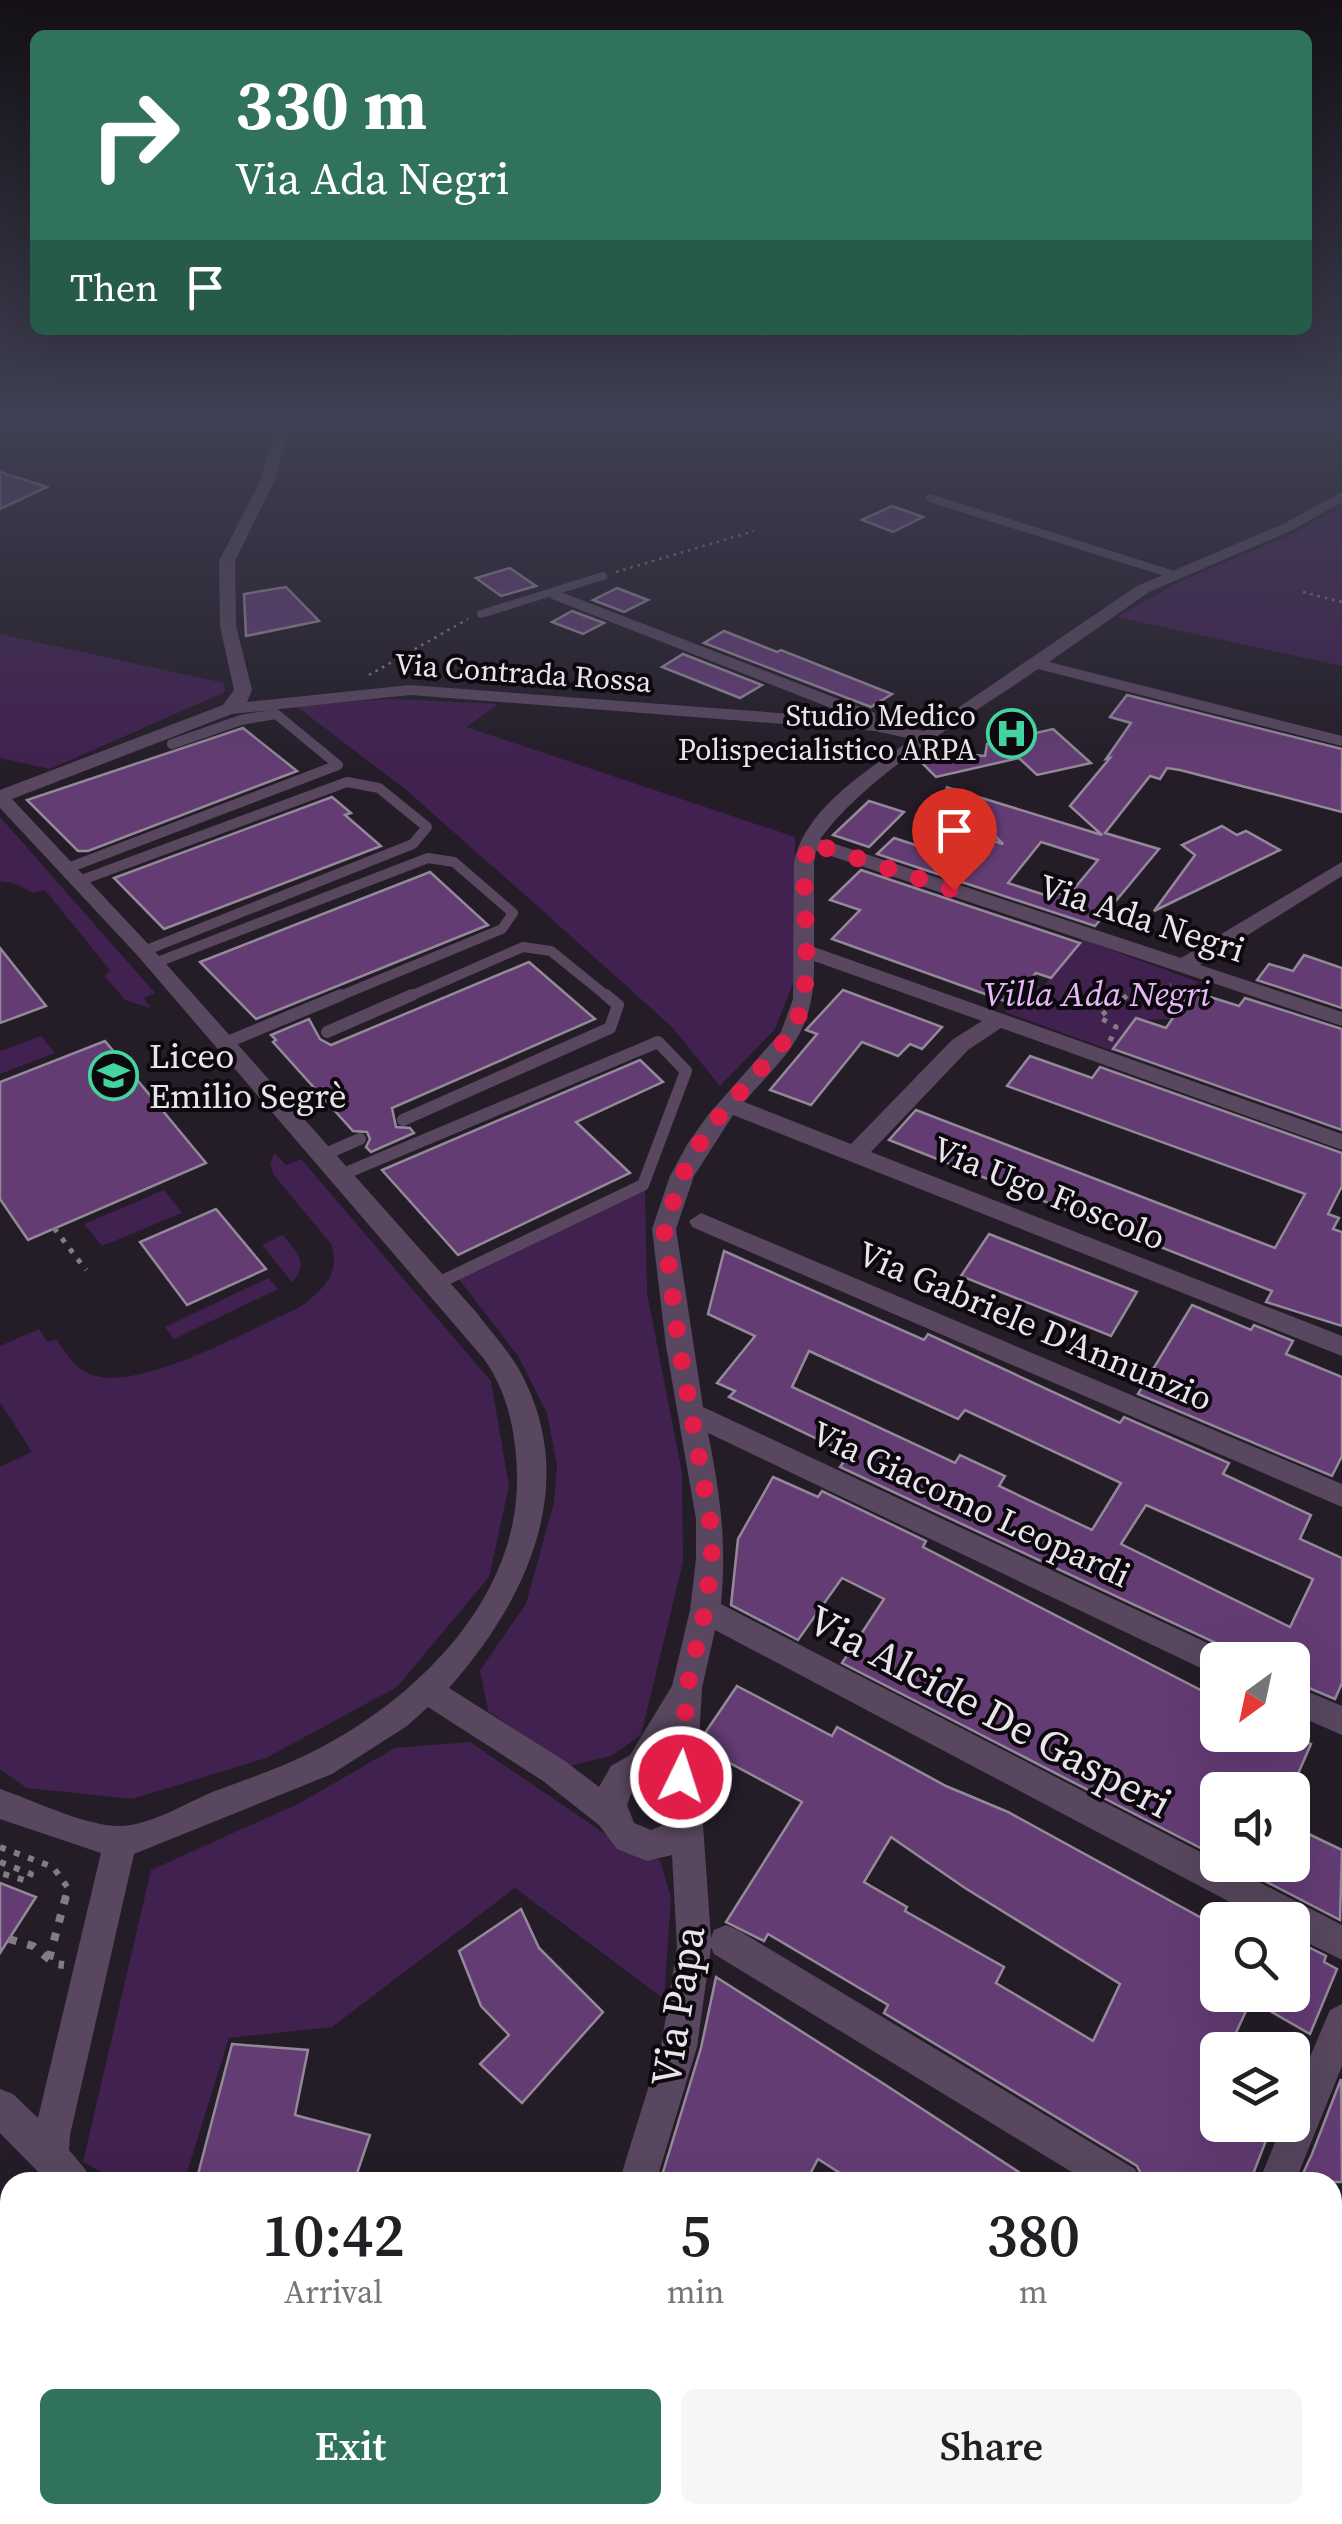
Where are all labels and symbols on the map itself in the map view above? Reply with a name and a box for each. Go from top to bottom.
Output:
street label: Via Contrada Rossa [393,643,654,702]
place label: Studio Medico Polispecialistico ARPA [678,695,976,770]
hospital icon: Studio Medico Polispecialistico ARPA [985,707,1037,759]
pin [912,788,997,891]
street label: Via Ada Negri [1033,862,1251,974]
park label: Villa Ada Negri [984,970,1211,1018]
place label: Liceo Emilio Segrè [149,1032,347,1120]
school or university icon: Liceo Emilio Segrè [88,1050,140,1102]
street label: Via Ugo Foscolo [926,1124,1172,1262]
street label: Via Gabriele D'Annunzio [850,1229,1220,1423]
street label: Via Giacomo Leopardi [804,1409,1138,1599]
street label: Via Alcide De Gasperi [798,1591,1182,1831]
north arrow [1200,1642,1310,1752]
position arrow [629,1725,733,1829]
street label: Via Papa [636,1921,718,2090]

